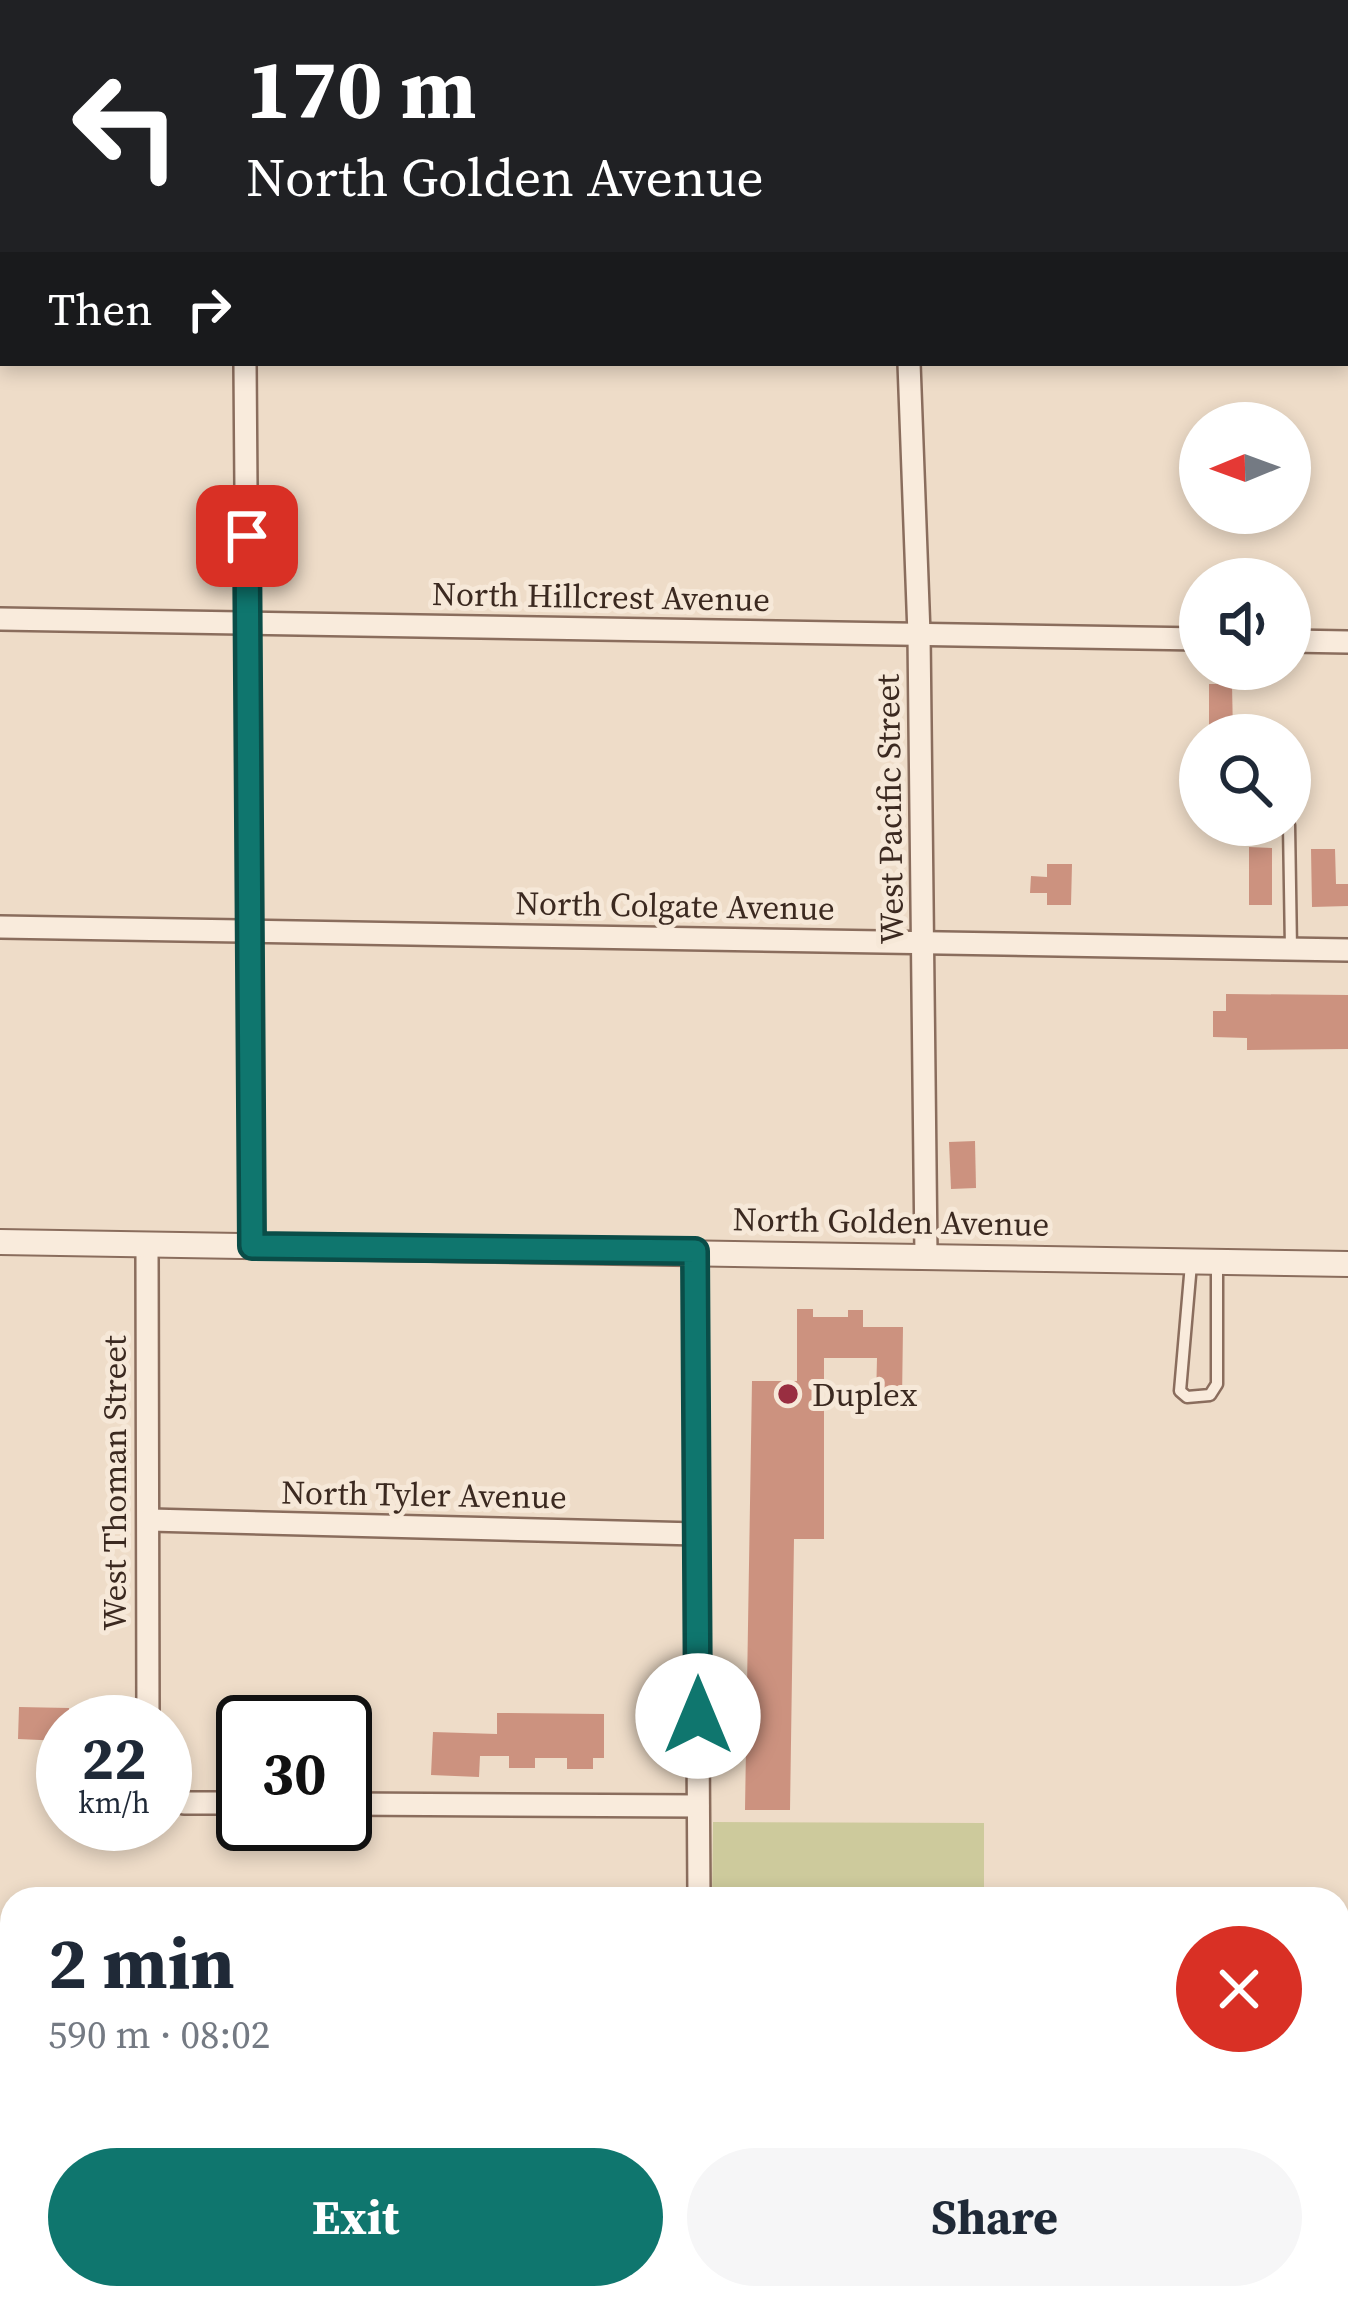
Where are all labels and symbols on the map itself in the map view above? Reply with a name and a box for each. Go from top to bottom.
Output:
north arrow [1179,402,1311,534]
pin [196,485,298,587]
street label: North Hillcrest Avenue [432,571,770,622]
street label: West Pacific Street [865,673,914,945]
street label: North Colgate Avenue [515,880,835,931]
street label: North Golden Avenue [732,1196,1050,1247]
street label: West Thoman Street [92,1335,137,1631]
place label: Duplex [812,1372,918,1417]
marker: Duplex [775,1381,801,1407]
street label: North Tyler Avenue [281,1470,567,1519]
position arrow [635,1653,761,1779]
speed limit sign: 30 [216,1695,372,1851]

